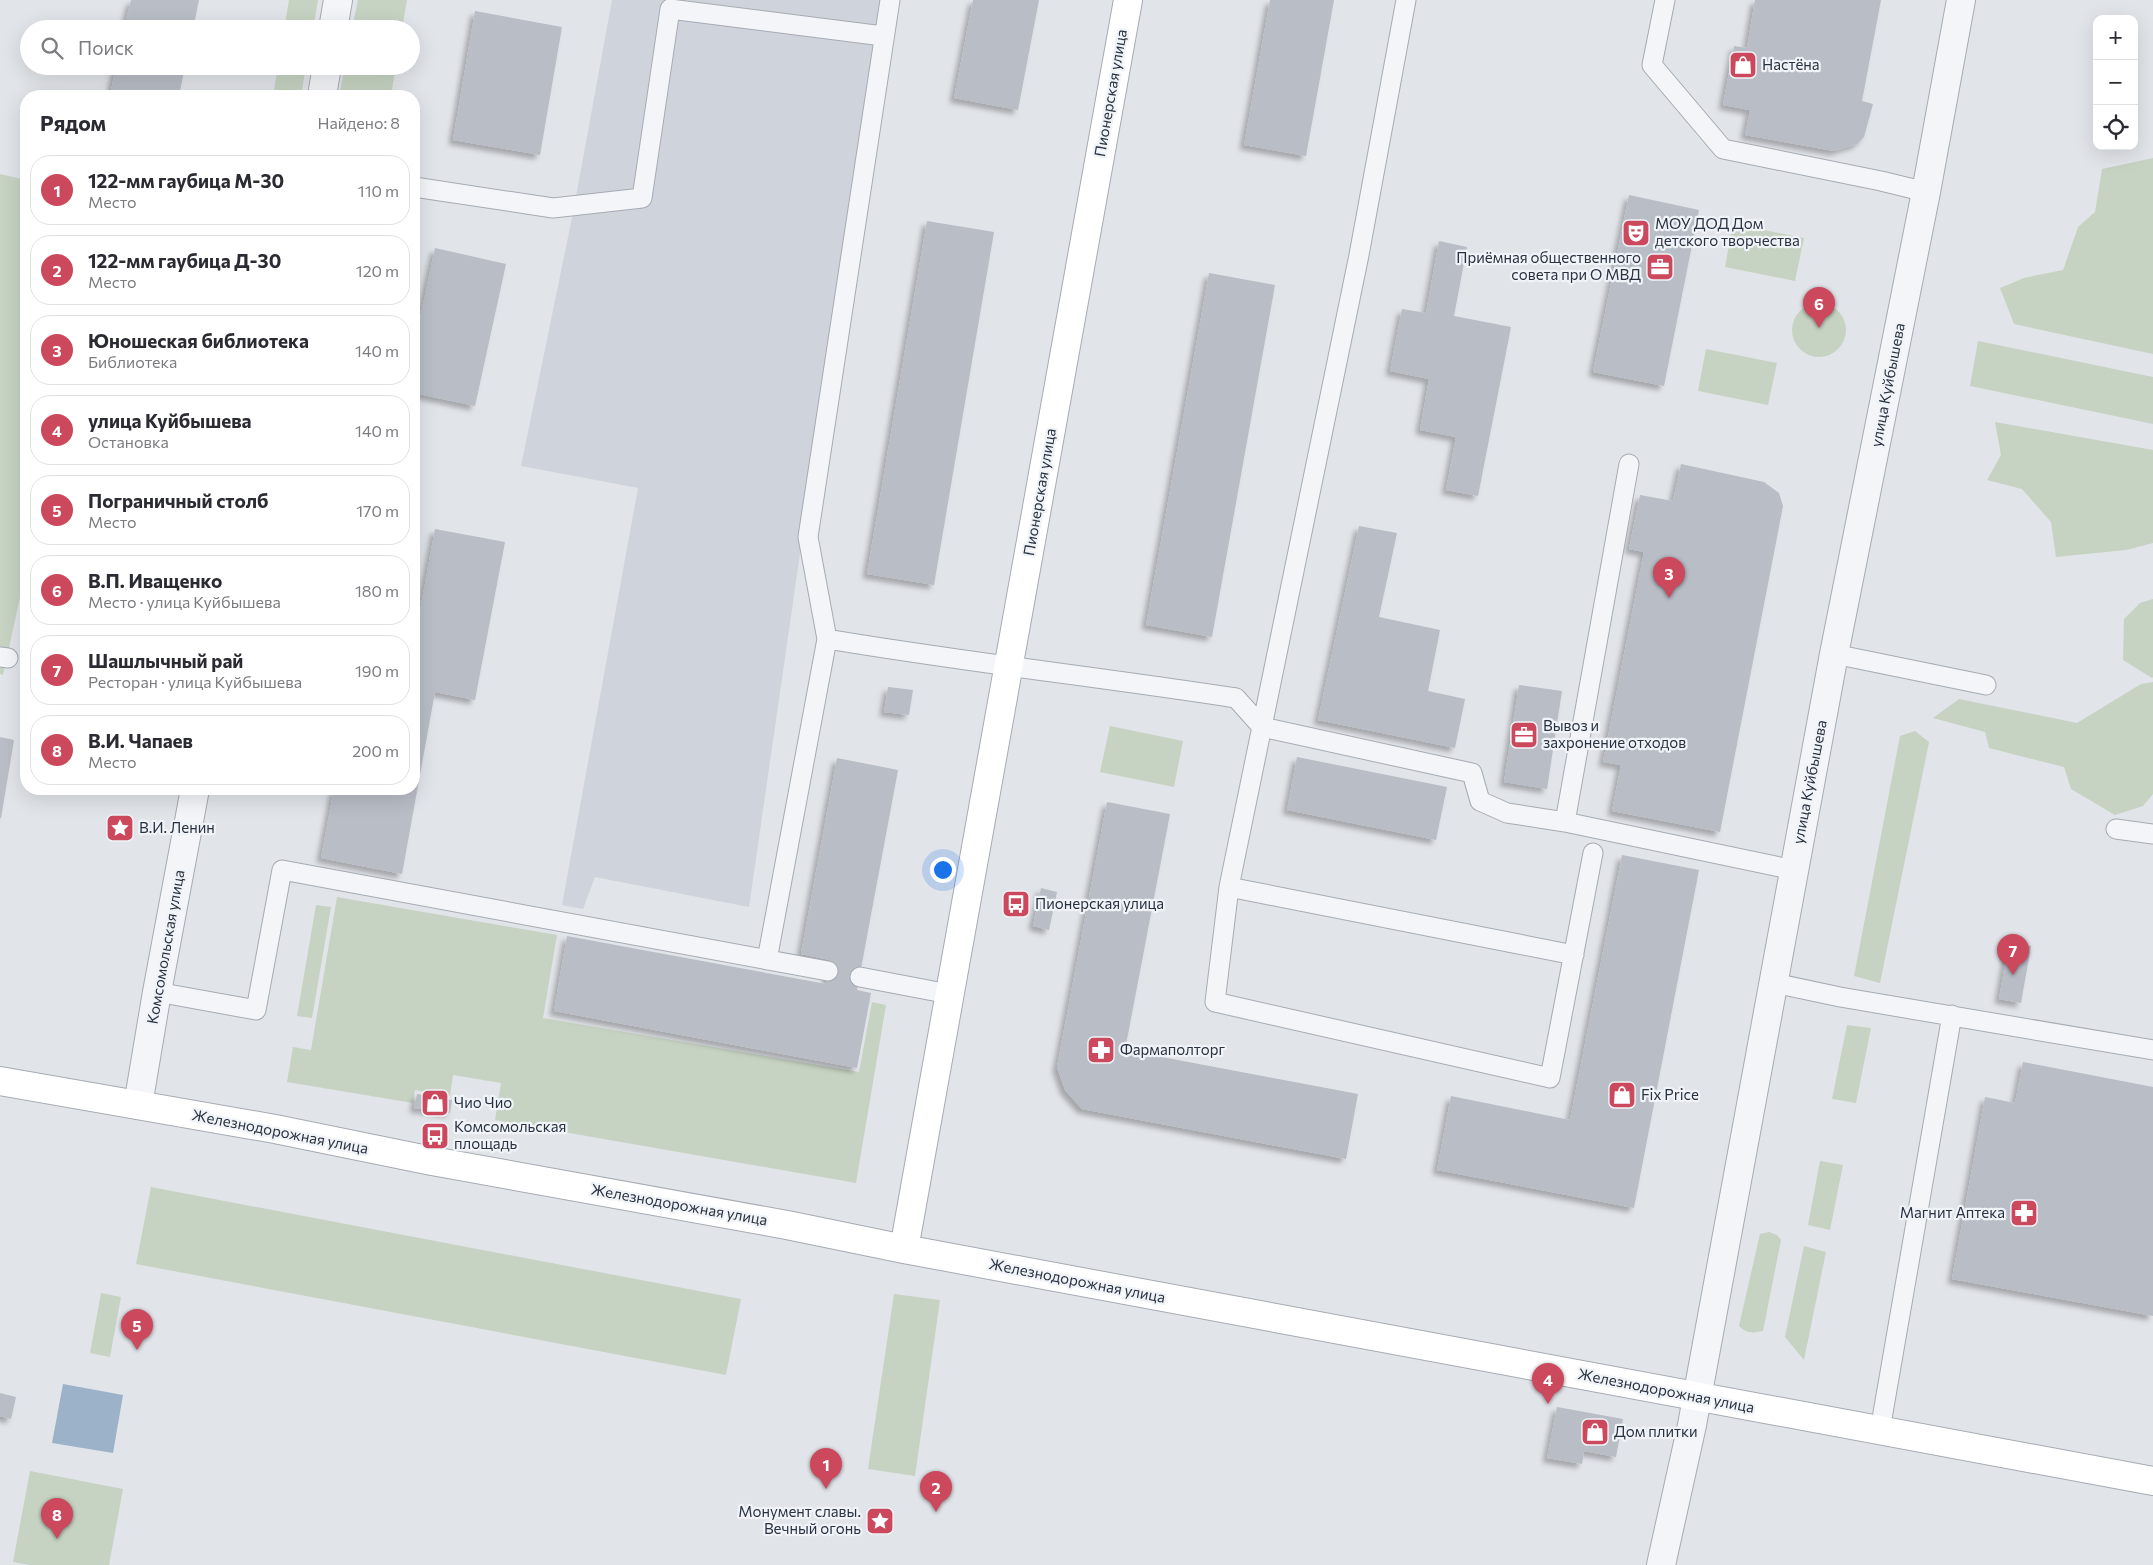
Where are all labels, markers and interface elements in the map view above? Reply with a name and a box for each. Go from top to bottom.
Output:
map controls [2093,15,2138,150]
button: + [2093,15,2138,60]
search box [20,20,420,75]
street label: Пионерская улица [1090,28,1130,158]
icon: search [38,34,66,62]
text: Поиск [78,36,134,59]
shop icon: Настёна [1728,50,1758,80]
place label: Настёна [1762,55,1820,73]
button: − [2093,60,2138,105]
button: locate [2093,105,2138,150]
text: Рядом [40,110,106,135]
text: Найдено: 8 [317,113,400,132]
text: 122-мм гаубица М-30 [88,169,284,192]
text: 1 [53,181,61,200]
text: 110 m [358,181,399,200]
text: Место [88,192,137,211]
place label: МОУ ДОД Дом детского творчества [1655,214,1800,249]
theatre icon: МОУ ДОД Дом детского творчества [1621,218,1651,248]
place label: Приёмная общественного совета при О МВД [1456,248,1641,283]
text: 122-мм гаубица Д-30 [88,249,281,272]
office icon: Приёмная общественного совета при О МВД [1645,252,1675,282]
text: 2 [52,261,62,280]
text: 120 m [356,261,399,280]
text: Место [88,272,137,291]
pin: 6 [1803,287,1835,328]
street label: улица Куйбышева [1866,321,1908,448]
text: Юношеская библиотека [88,329,309,352]
text: 3 [52,341,62,360]
text: 140 m [355,341,399,360]
text: Библиотека [88,352,177,371]
text: улица Куйбышева [88,409,251,432]
text: 4 [52,421,62,440]
text: 140 m [355,421,399,440]
street label: Пионерская улица [1019,427,1059,557]
text: Остановка [88,432,169,451]
text: Пограничный столб [88,489,268,512]
text: 5 [52,501,62,520]
text: 170 m [356,501,399,520]
text: Место [88,512,137,531]
pin: 3 [1653,557,1685,598]
text: В.П. Иващенко [88,569,222,592]
text: 6 [52,581,62,600]
text: 180 m [355,581,399,600]
text: Место · улица Куйбышева [88,592,281,611]
text: Шашлычный рай [88,649,243,672]
text: 7 [53,661,61,680]
text: 190 m [355,661,399,680]
text: Ресторан · улица Куйбышева [88,672,302,691]
place label: Вывоз и захронение отходов [1543,716,1686,751]
street label: улица Куйбышева [1788,718,1830,845]
office icon: Вывоз и захронение отходов [1509,720,1539,750]
text: В.И. Чапаев [88,729,193,752]
text: 8 [52,741,62,760]
text: 200 m [352,741,399,760]
text: Место [88,752,137,771]
place icon: В.И. Ленин [105,813,135,843]
place label: В.И. Ленин [139,818,215,836]
your location [930,857,956,883]
street label: Комсомольская улица [143,868,187,1025]
bus stop icon: Пионерская улица [1001,889,1031,919]
place label: Пионерская улица [1035,894,1164,912]
pin: 7 [1997,934,2029,975]
pharmacy icon: Фармаполторг [1086,1035,1116,1065]
place label: Фармаполторг [1120,1040,1226,1058]
shop icon: Fix Price [1607,1080,1637,1110]
place label: Fix Price [1641,1085,1699,1103]
shop icon: Чио Чио [420,1088,450,1118]
place label: Чио Чио [454,1093,512,1111]
street label: Железнодорожная улица [191,1105,370,1157]
place label: Комсомольская площадь [454,1117,566,1152]
bus stop icon: Комсомольская площадь [420,1121,450,1151]
street label: Железнодорожная улица [589,1180,769,1228]
pharmacy icon: Магнит Аптека [2009,1198,2039,1228]
place label: Магнит Аптека [1900,1203,2005,1221]
street label: Железнодорожная улица [988,1254,1167,1306]
pin: 5 [121,1309,153,1350]
pin: 4 [1532,1363,1564,1404]
street label: Железнодорожная улица [1577,1364,1756,1416]
shop icon: Дом плитки [1580,1417,1610,1447]
place label: Дом плитки [1614,1422,1698,1440]
pin: 1 [810,1448,842,1489]
pin: 2 [920,1471,952,1512]
pin: 8 [41,1498,73,1539]
place label: Монумент славы. Вечный огонь [738,1502,861,1537]
place icon: Монумент славы. Вечный огонь [865,1506,895,1536]

